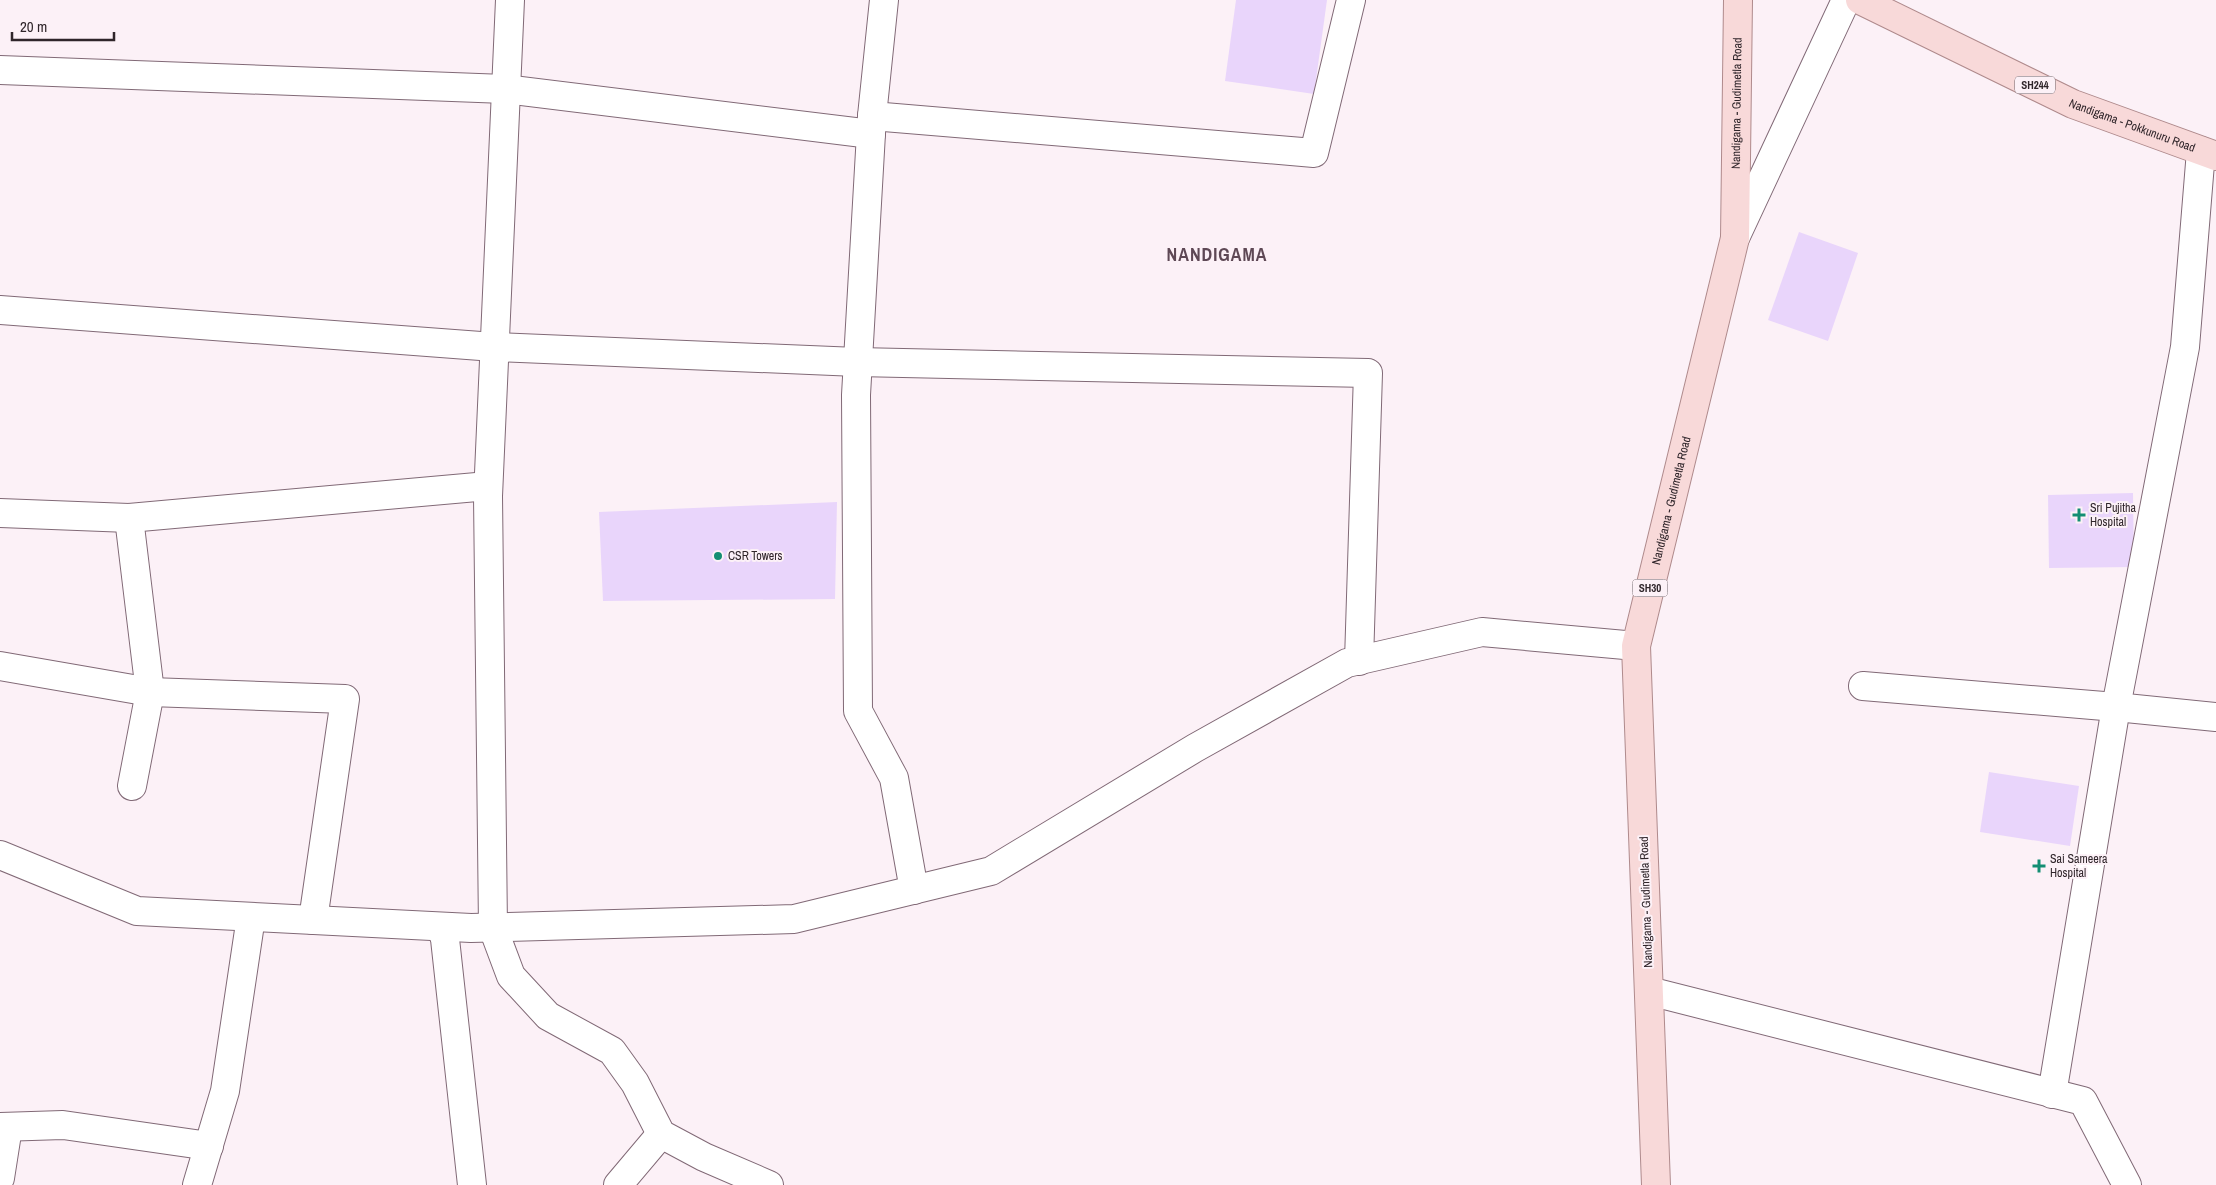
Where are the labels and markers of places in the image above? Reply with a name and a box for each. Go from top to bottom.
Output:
place label: Sri Pujitha Hospital [2090,500,2136,530]
marker: Sri Pujitha Hospital [2072,508,2086,522]
place label: CSR Towers [728,548,783,564]
marker: CSR Towers [712,550,724,562]
place label: Sai Sameera Hospital [2050,851,2108,881]
marker: Sai Sameera Hospital [2032,859,2046,873]

